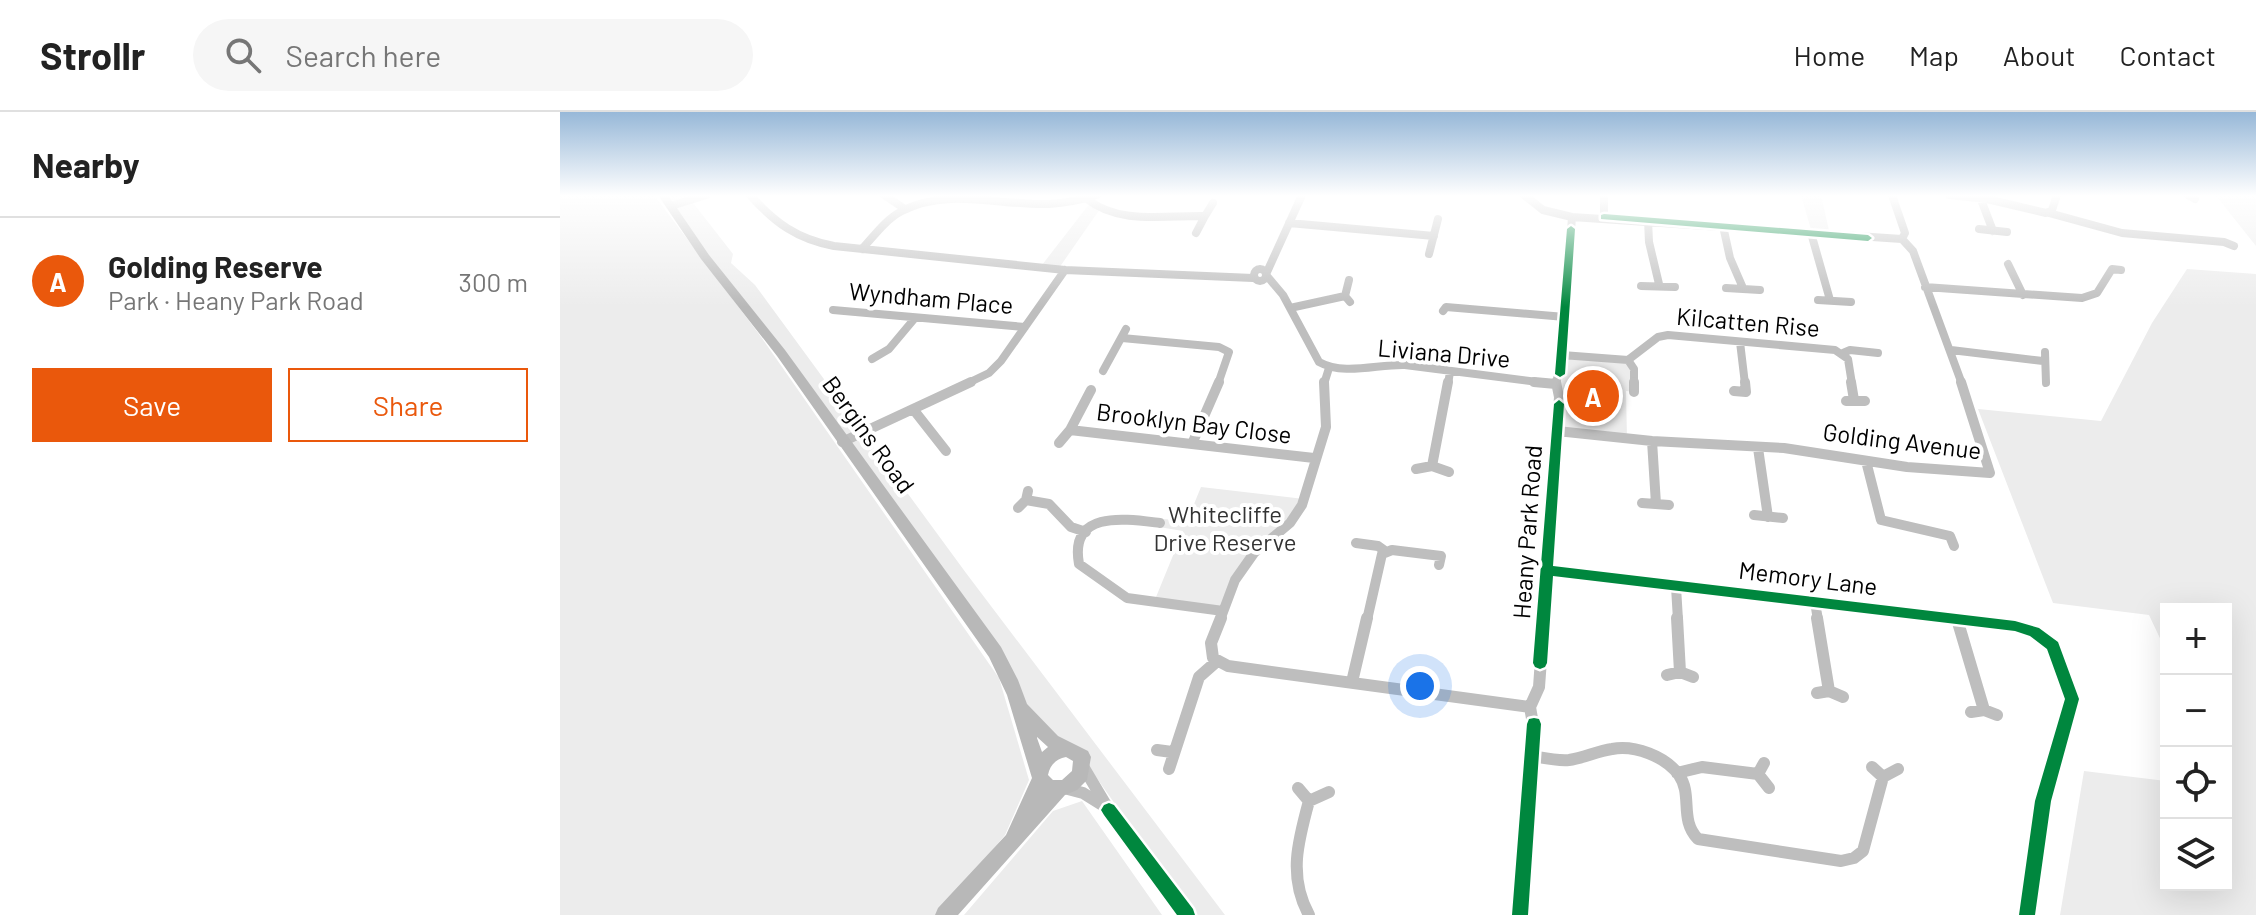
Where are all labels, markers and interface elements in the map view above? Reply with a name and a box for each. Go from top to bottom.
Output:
search box [193,19,753,91]
text: Strollr [40,32,145,78]
icon: search [221,33,265,77]
text: Search here [285,37,441,73]
text: Home [1794,38,1865,72]
text: Map [1909,38,1959,72]
text: About [2003,38,2075,72]
text: Contact [2119,38,2216,72]
text: Nearby [32,144,140,185]
text: Golding Reserve [108,248,323,284]
text: A [49,266,67,297]
text: 300 m [459,266,528,297]
street label: Wyndham Place [848,276,1015,319]
text: Park · Heany Park Road [108,284,364,315]
street label: Kilcatten Rise [1675,301,1821,342]
street label: Liviana Drive [1377,332,1512,373]
pin: A [1567,366,1619,426]
button: Save [32,368,272,442]
button: Share [288,368,528,442]
street label: Bergins Road [817,370,921,498]
street label: Brooklyn Bay Close [1095,396,1293,449]
street label: Golding Avenue [1821,416,1983,465]
street label: Heany Park Road [1506,444,1547,620]
park label: Whitecliffe Drive Reserve [1154,499,1297,556]
street label: Memory Lane [1737,555,1879,600]
map controls [2160,603,2232,891]
button: + [2160,603,2232,675]
your location [1400,666,1440,706]
button: − [2160,675,2232,747]
button: locate [2160,747,2232,819]
button: layers [2160,819,2232,891]

